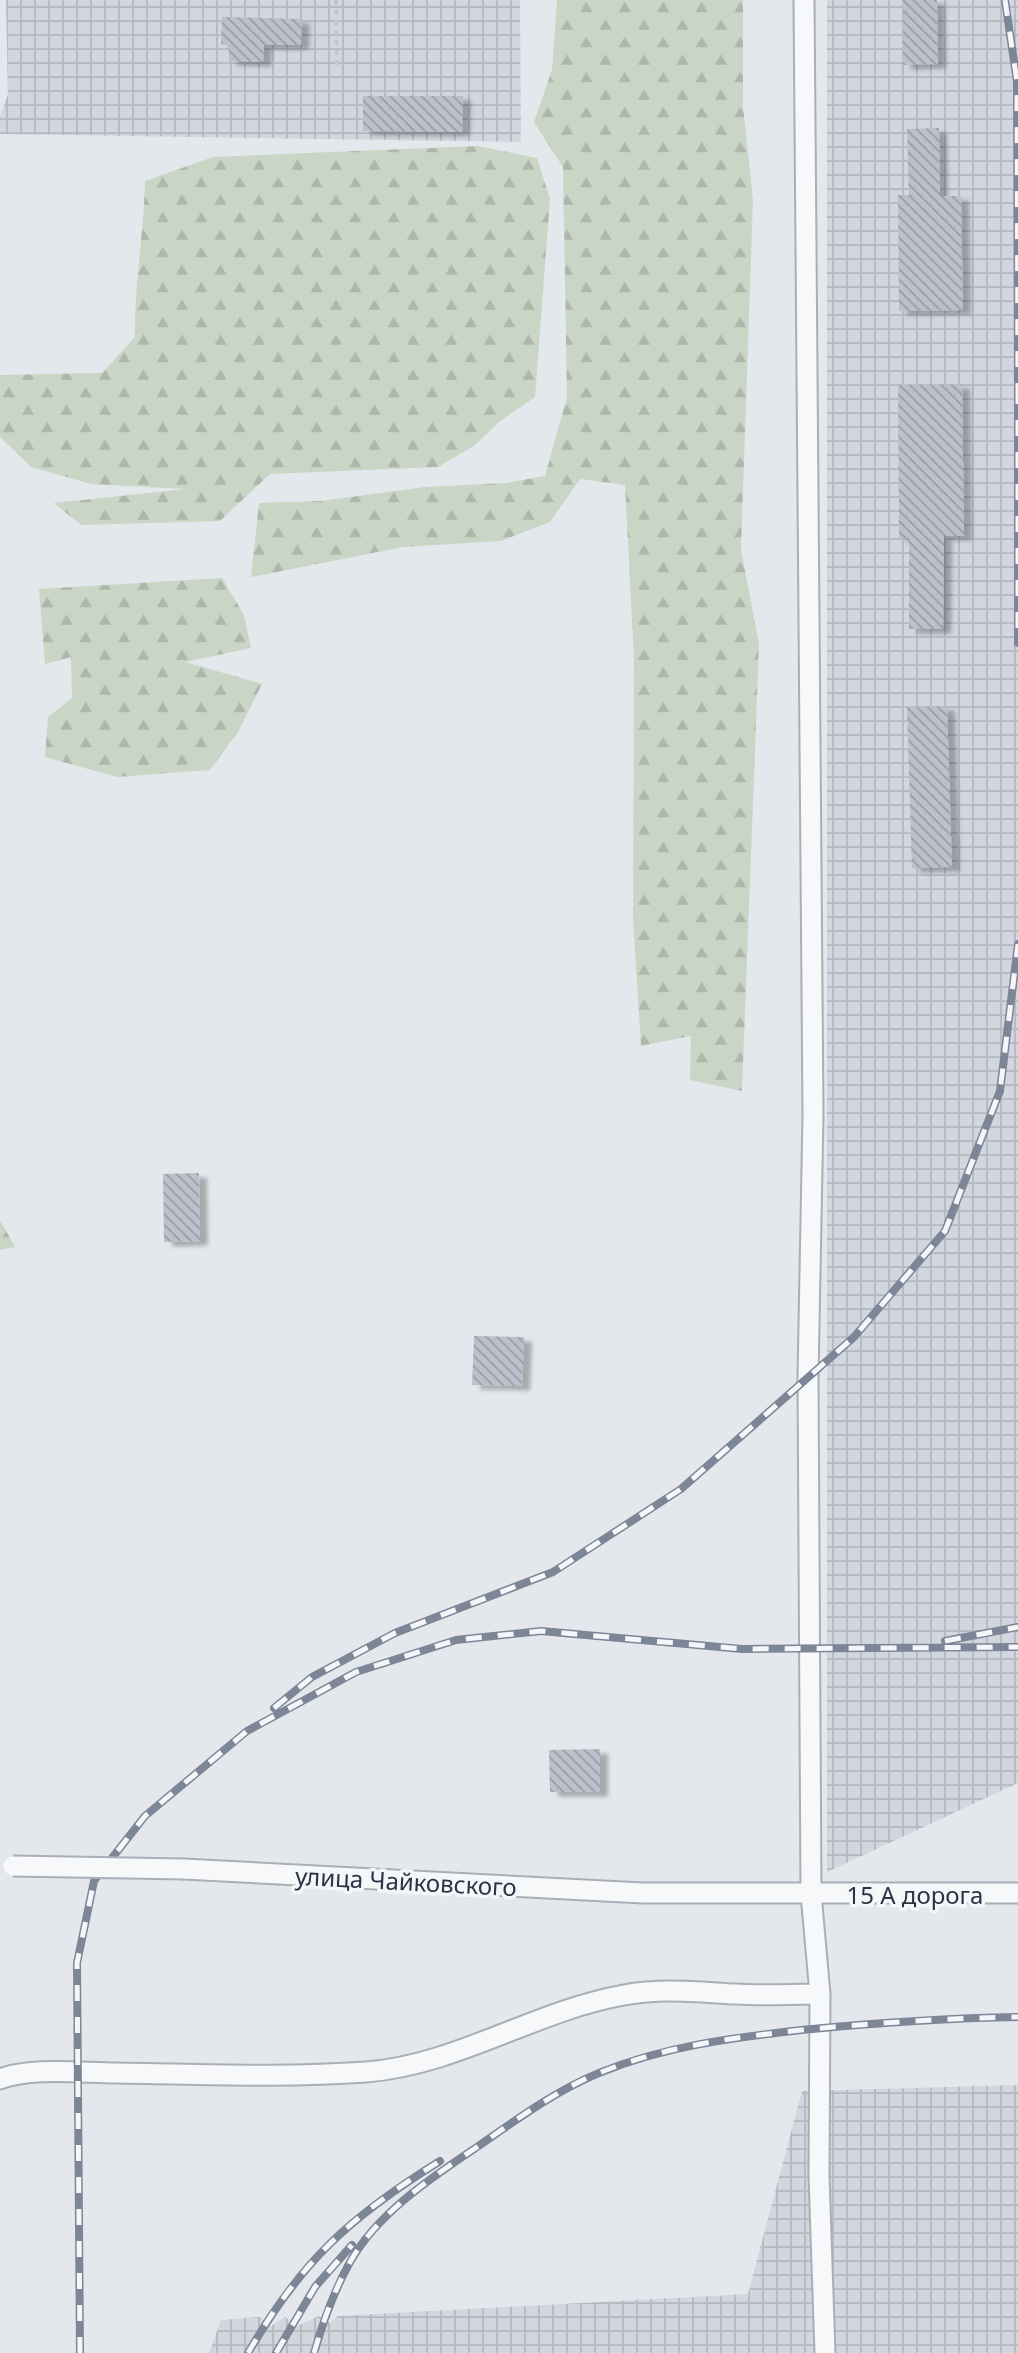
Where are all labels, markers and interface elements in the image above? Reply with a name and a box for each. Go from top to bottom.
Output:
street label: улица Чайковского [294,1859,518,1903]
street label: 15 А дорога [847,1878,983,1911]

